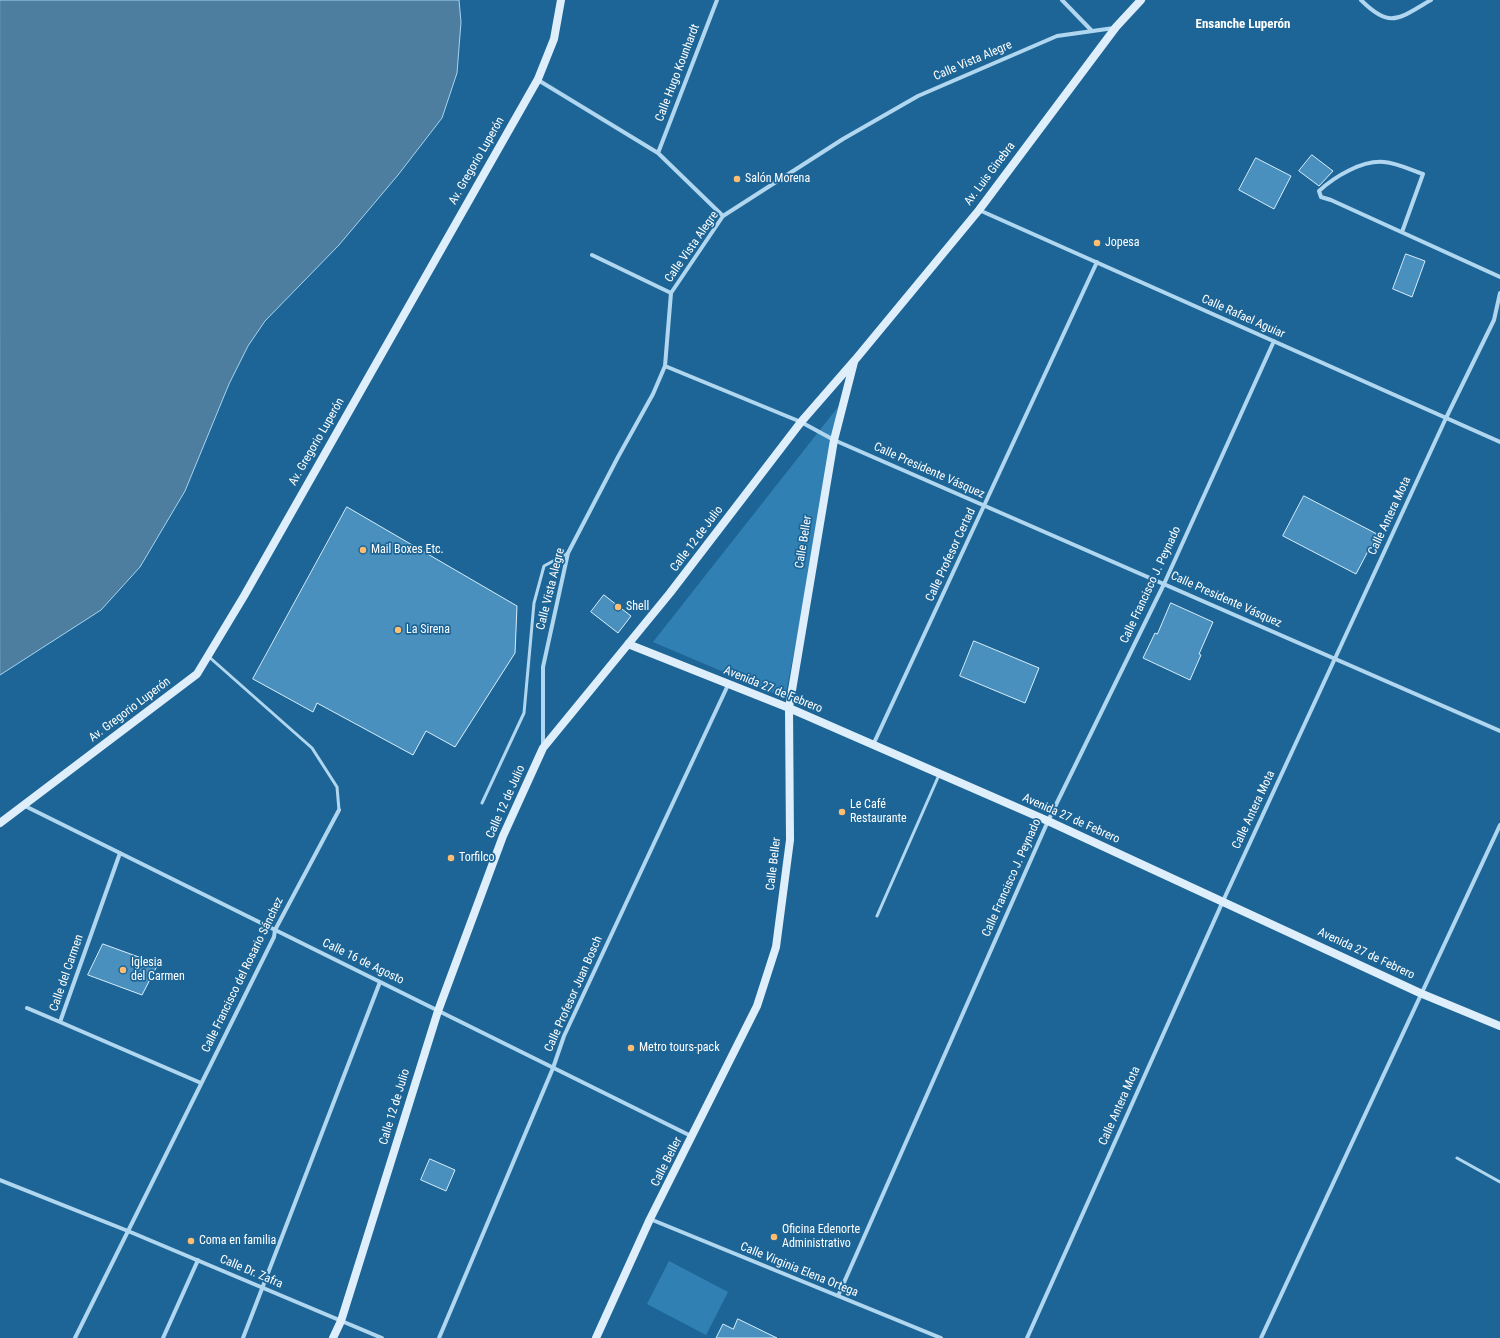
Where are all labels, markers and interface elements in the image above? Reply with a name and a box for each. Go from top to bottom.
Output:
district label: Ensanche Luperón [1196,17,1290,33]
street label: Calle Hugo Kounhardt [653,22,703,124]
street label: Calle Vista Alegre [932,38,1014,84]
street label: Av. Gregorio Luperón [446,115,508,207]
street label: Av. Luis Ginebra [961,139,1019,209]
place label: Salón Morena [745,172,810,186]
marker: Salón Morena [732,174,742,184]
street label: Calle Vista Alegre [662,209,722,285]
place label: Jopesa [1105,236,1140,250]
marker: Jopesa [1092,238,1102,248]
street label: Calle Rafael Aguiar [1199,292,1287,342]
street label: Av. Gregorio Luperón [286,396,348,488]
street label: Calle Presidente Vásquez [871,440,987,502]
street label: Calle Antera Mota [1366,475,1414,557]
street label: Calle 12 de Julio [668,503,726,575]
street label: Calle Profesor Certad [923,506,979,604]
street label: Calle Beller [793,515,815,569]
street label: Calle Francisco J. Peynado [1118,524,1184,646]
place label: Mail Boxes Etc. [371,543,444,557]
marker: Mail Boxes Etc. [358,545,368,555]
street label: Calle Vista Alegre [534,547,568,631]
street label: Calle Presidente Vásquez [1168,569,1284,631]
place label: Shell [626,600,649,614]
marker: Shell [613,602,623,612]
place label: La Sirena [406,623,450,637]
marker: La Sirena [393,625,403,635]
street label: Avenida 27 de Febrero [722,664,824,716]
street label: Av. Gregorio Luperón [86,675,174,745]
street label: Calle 12 de Julio [483,763,529,841]
street label: Calle Antera Mota [1230,769,1278,851]
street label: Avenida 27 de Febrero [1020,791,1122,847]
place label: Le Café Restaurante [850,798,907,826]
marker: Le Café Restaurante [837,807,847,817]
street label: Calle Francisco J. Peynado [979,817,1045,939]
street label: Calle Beller [764,837,784,891]
place label: Torfilco [459,851,495,865]
marker: Torfilco [446,853,456,863]
street label: Calle Francisco del Rosario Sánchez [199,895,287,1055]
street label: Avenida 27 de Febrero [1315,925,1417,983]
street label: Calle del Carmen [47,933,87,1013]
street label: Calle Profesor Juan Bosch [542,934,606,1054]
street label: Calle 16 de Agosto [320,936,406,988]
place label: Iglesia del Carmen [131,956,185,984]
marker: Iglesia del Carmen [118,965,128,975]
place label: Metro tours-pack [639,1041,720,1055]
marker: Metro tours-pack [626,1043,636,1053]
street label: Calle Antera Mota [1096,1064,1144,1148]
street label: Calle 12 de Julio [377,1067,413,1147]
street label: Calle Beller [648,1135,686,1189]
place label: Oficina Edenorte Administrativo [782,1223,860,1251]
marker: Oficina Edenorte Administrativo [769,1232,779,1242]
place label: Coma en familia [199,1234,276,1248]
marker: Coma en familia [186,1236,196,1246]
street label: Calle Virginia Elena Ortega [738,1240,860,1300]
street label: Calle Dr. Zafra [217,1252,285,1292]

